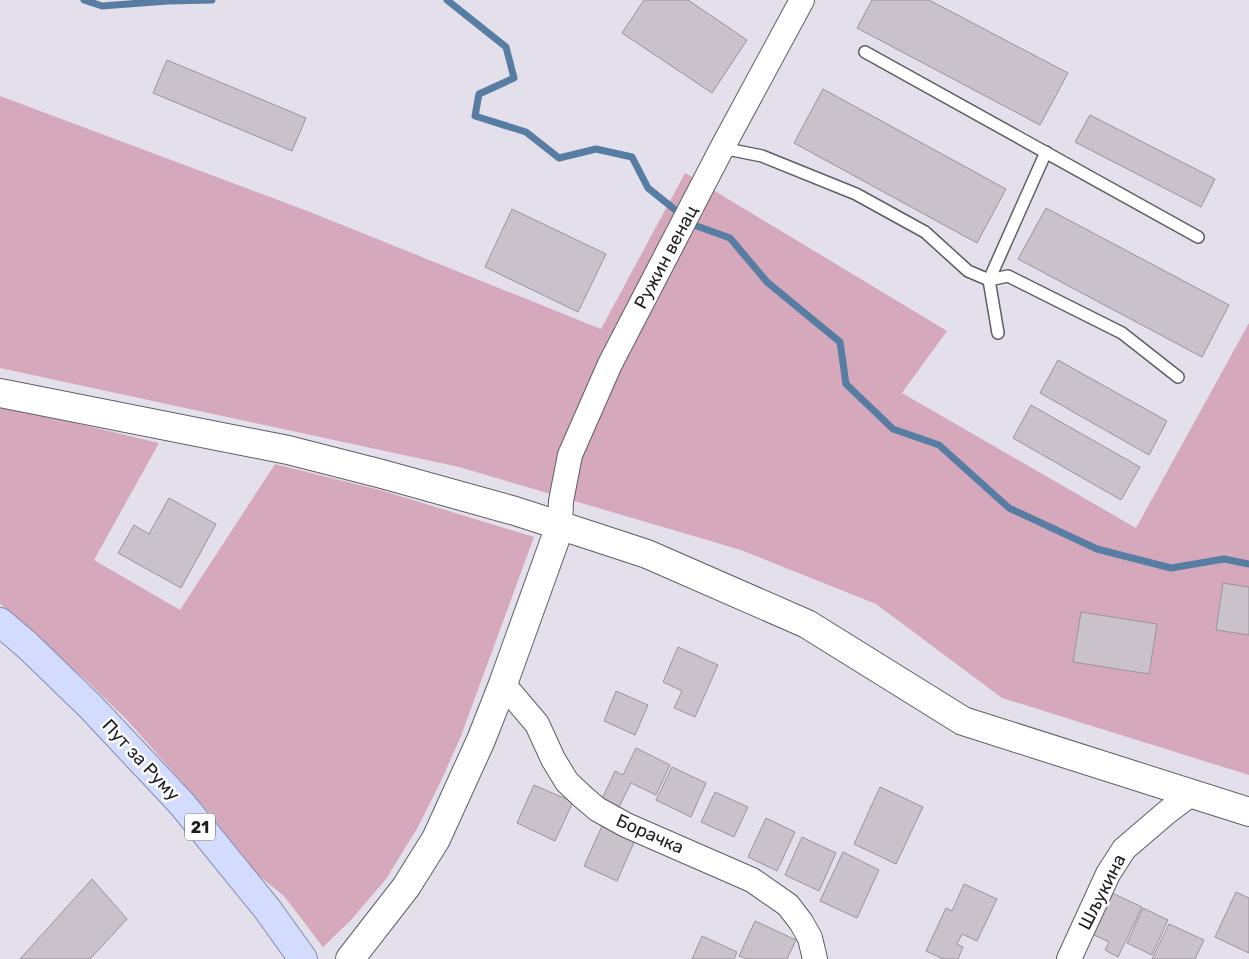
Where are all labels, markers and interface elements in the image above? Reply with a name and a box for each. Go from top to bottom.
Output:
street label: Ружин венац [629,201,703,313]
street label: Пут за Руму [98,715,184,805]
street label: Борачка [613,809,687,859]
road number: 21 [185,814,215,840]
street label: Шљукина [1074,850,1130,934]

